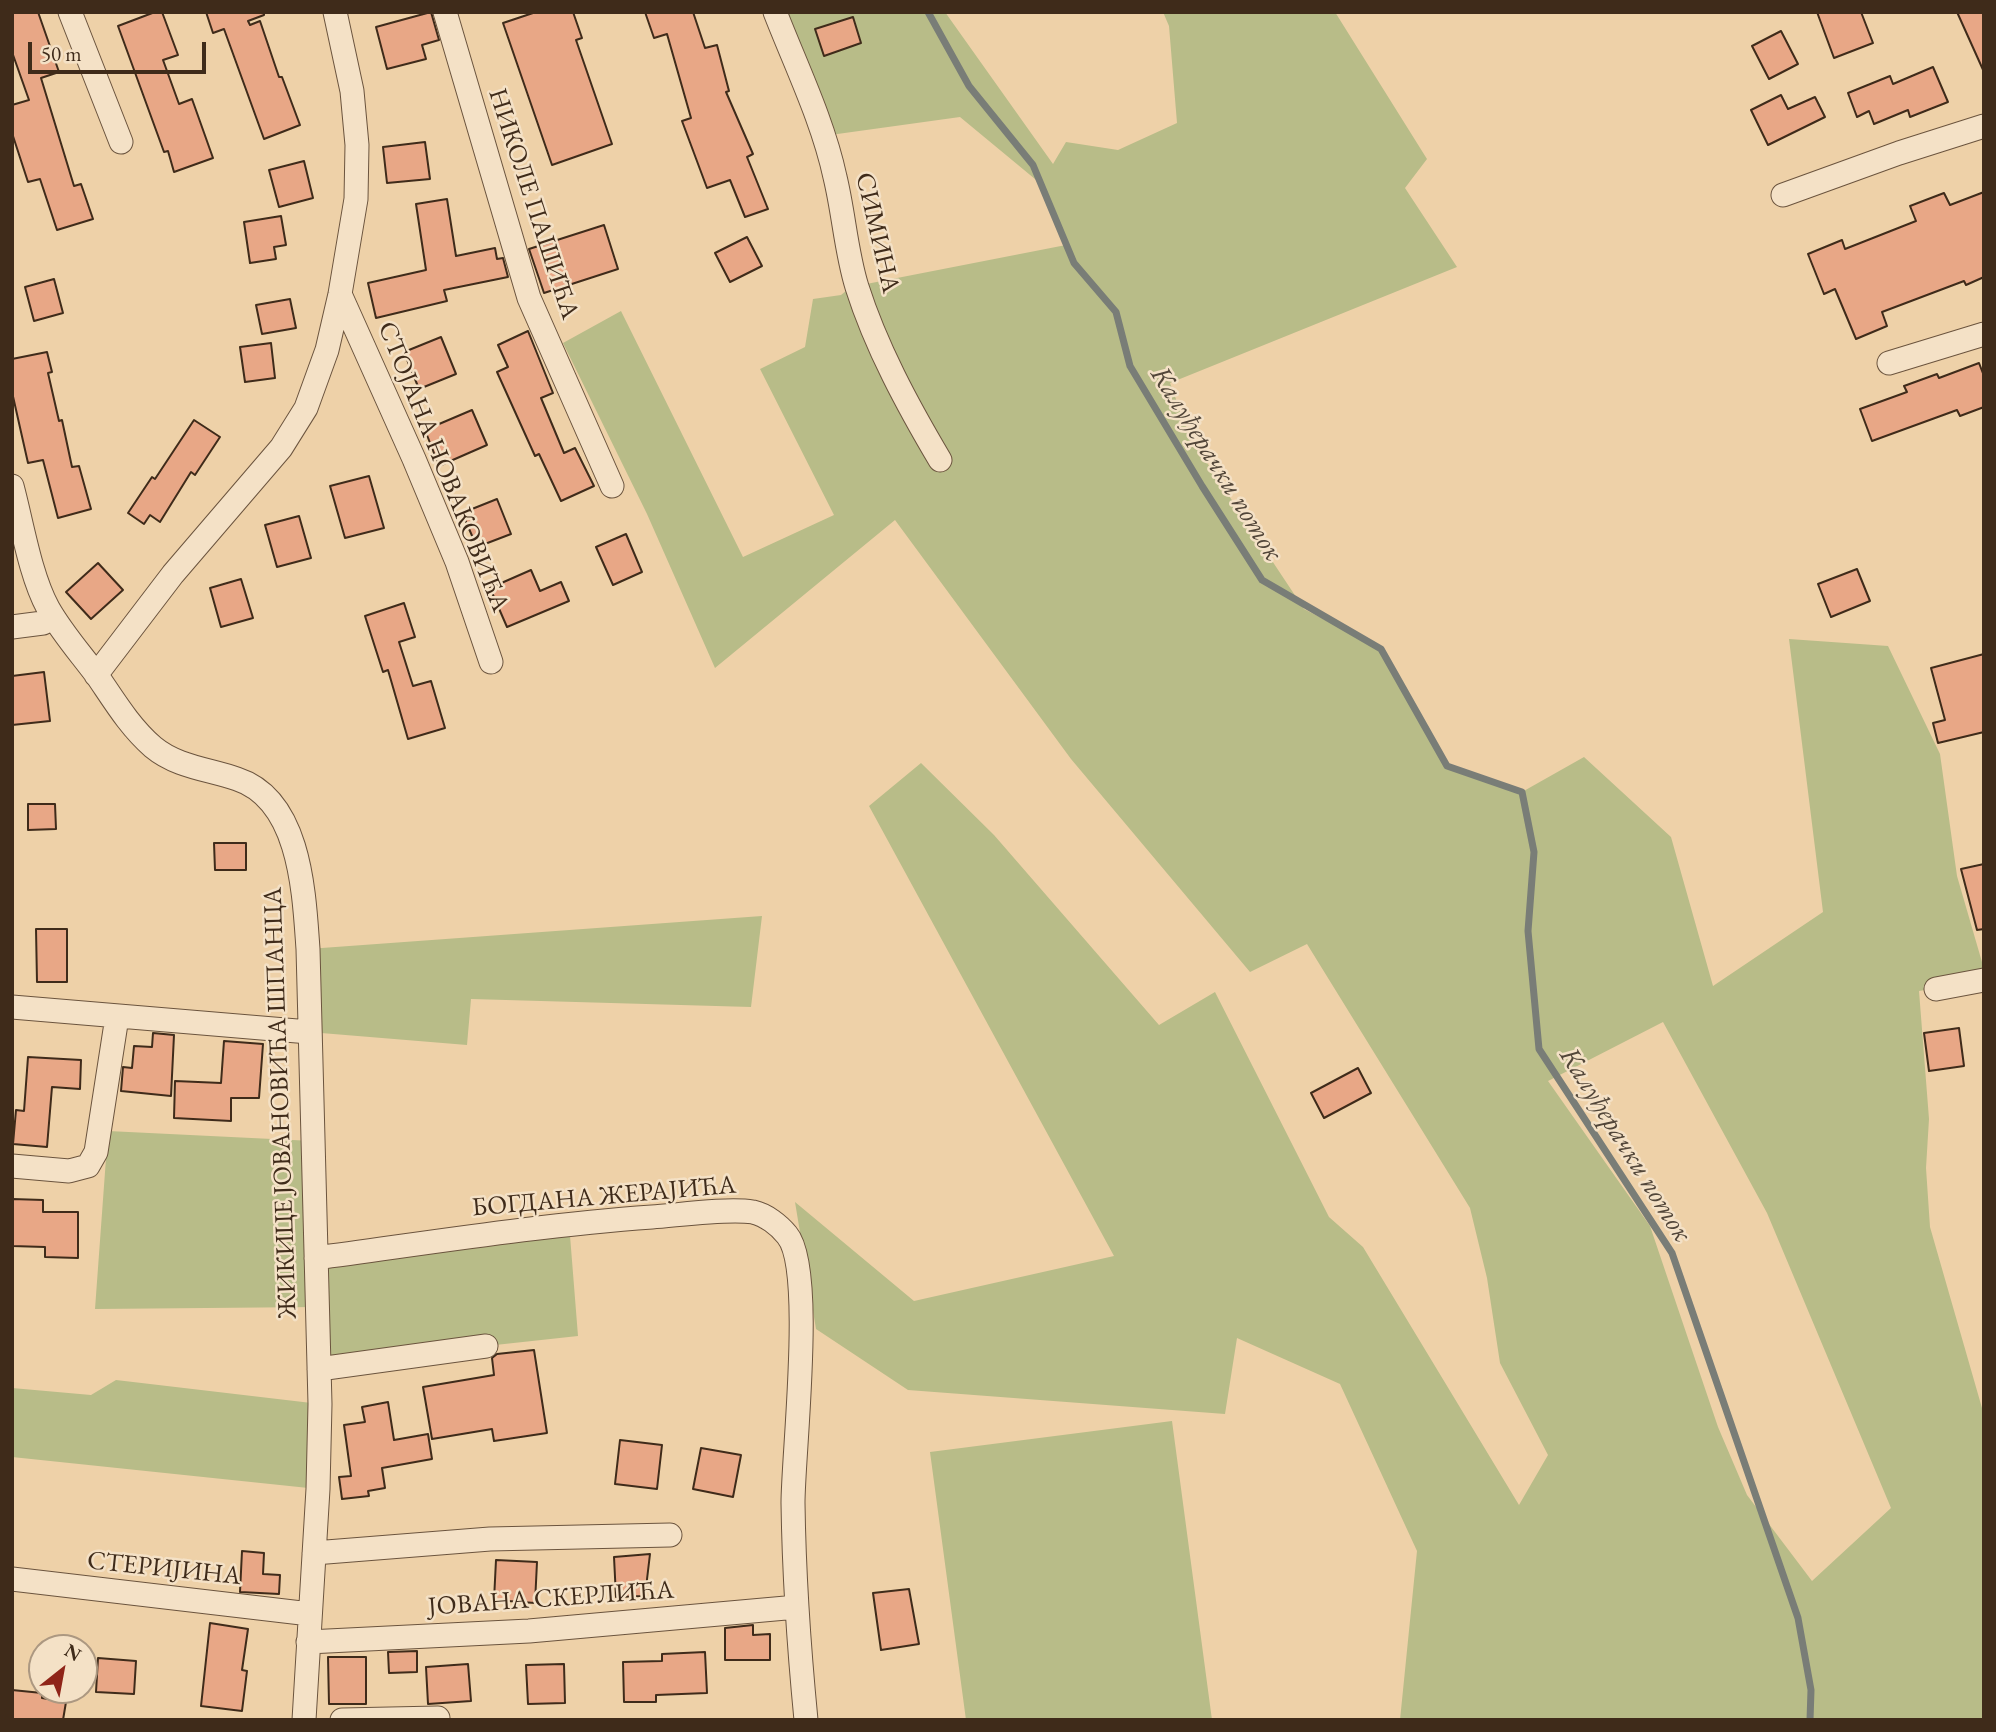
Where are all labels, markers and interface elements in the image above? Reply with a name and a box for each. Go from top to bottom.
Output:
scale bar [32,28,210,72]
text: 50 m [41,40,82,67]
street label: НИКОЛЕ ПАШИЋА [481,85,585,323]
street label: СИМИНА [848,170,906,296]
street label: СТОЈАНА НОВАКОВИЋА [370,317,516,617]
water label: Калуђерачки поток [1143,360,1289,568]
street label: ЖИКИЦЕ ЈОВАНОВИЋА ШПАНЦА [258,886,304,1320]
water label: Калуђерачки поток [1552,1041,1698,1249]
street label: БОГДАНА ЖЕРАЈИЋА [470,1170,738,1224]
street label: СТЕРИЈИНА [86,1545,242,1593]
street label: ЈОВАНА СКЕРЛИЋА [427,1575,675,1623]
north arrow [28,1634,98,1704]
text: N [60,1638,86,1667]

